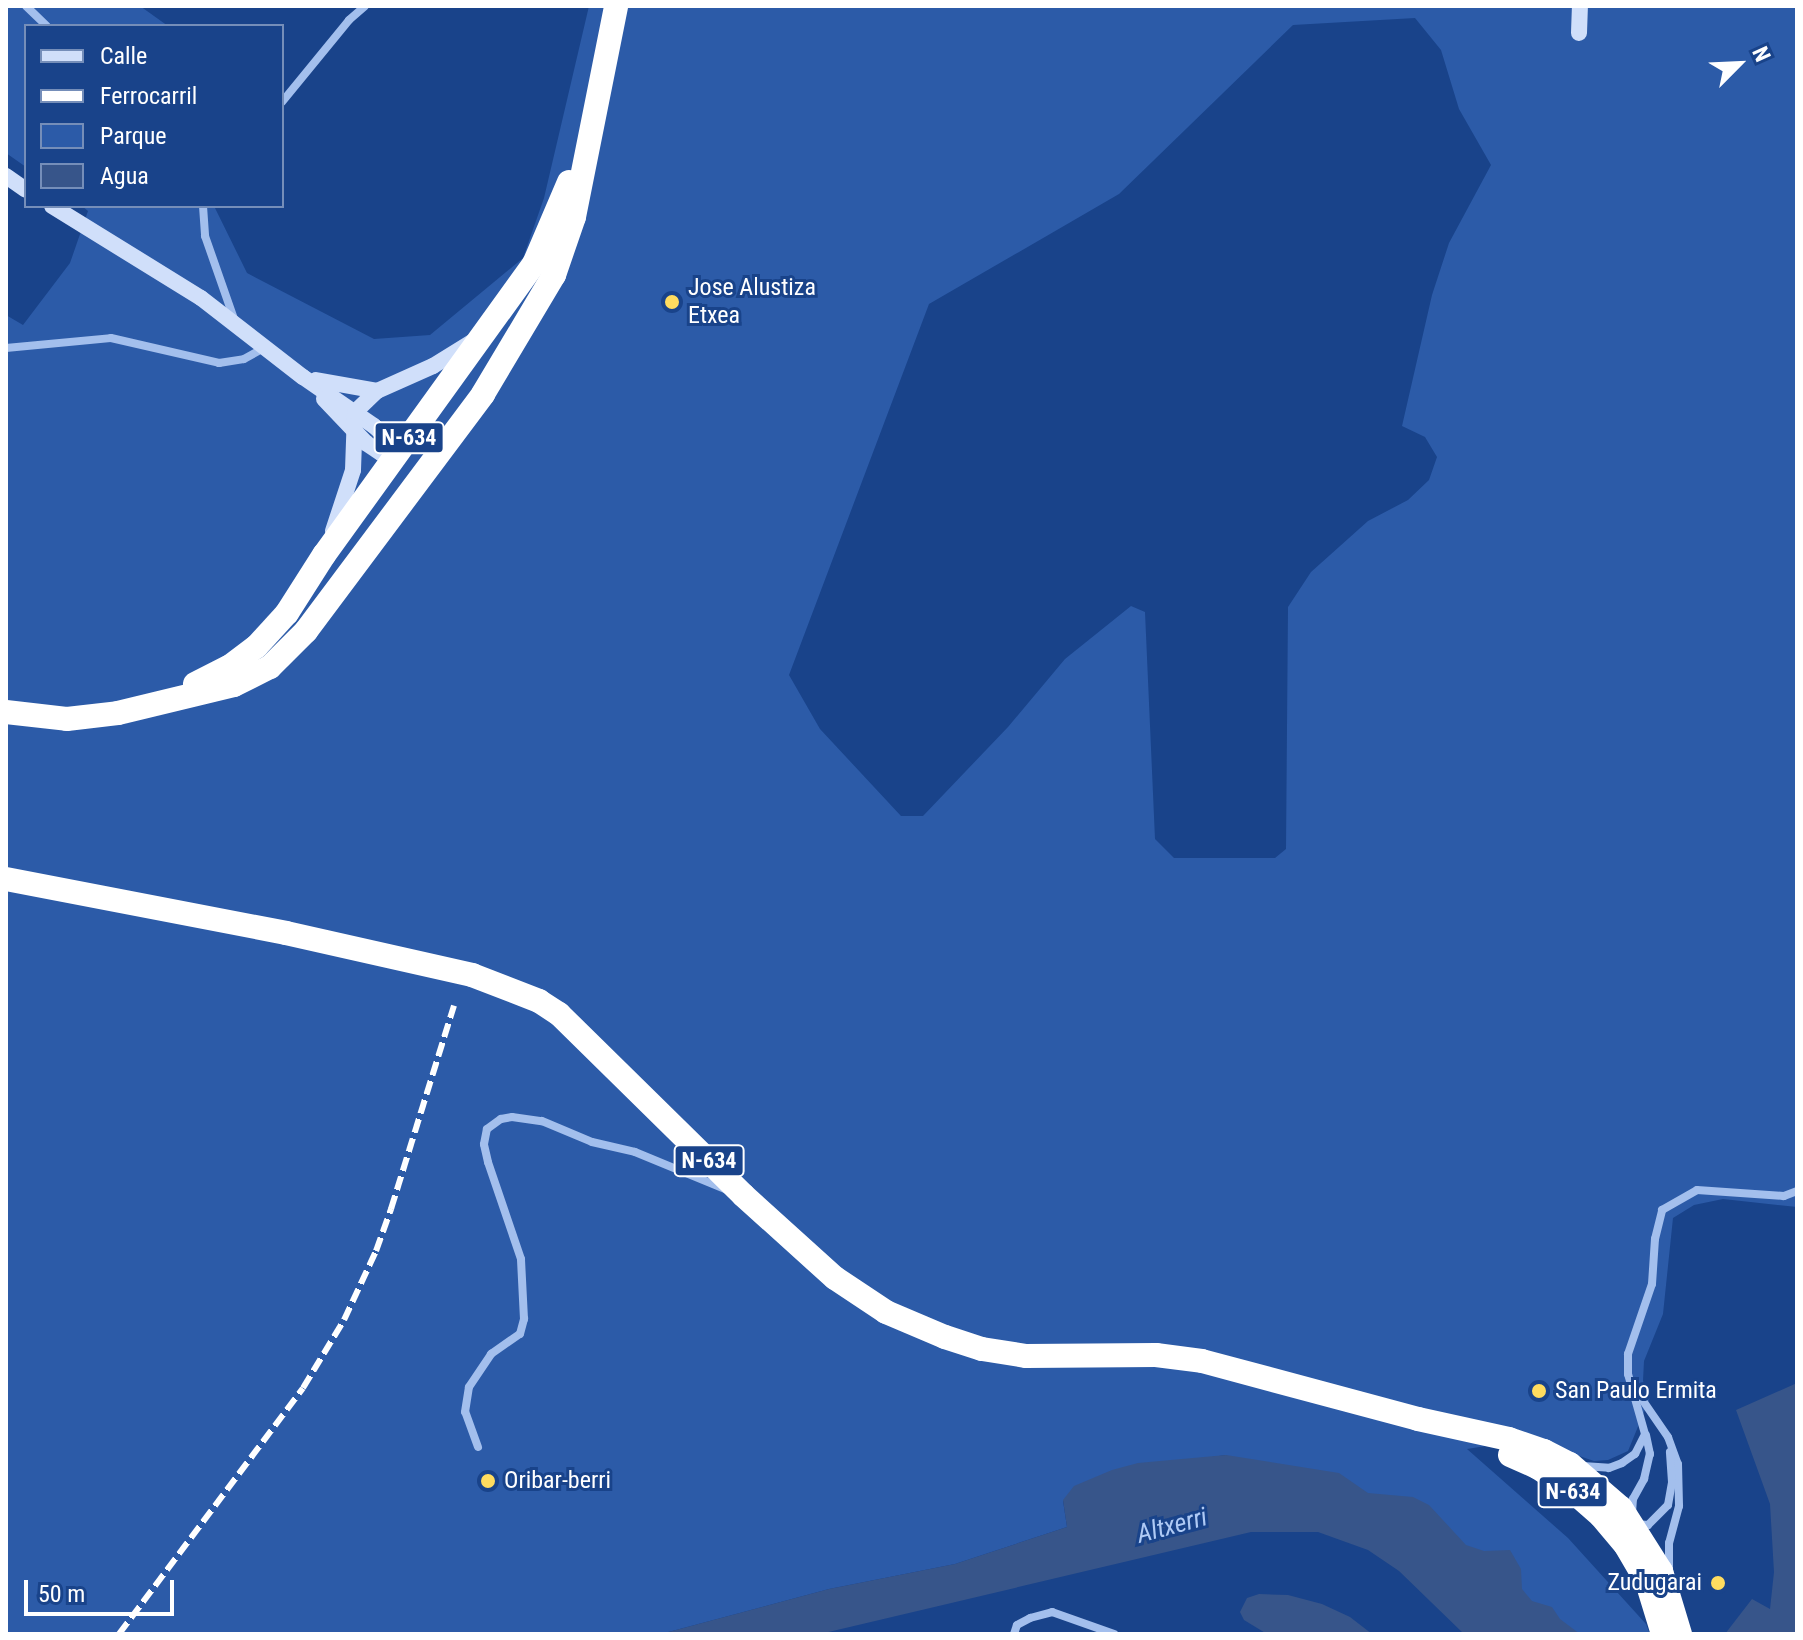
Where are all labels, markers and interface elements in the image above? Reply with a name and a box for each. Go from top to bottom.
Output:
legend [24,24,284,208]
north arrow [1699,24,1779,104]
text: Calle [100,42,147,70]
text: N [1747,43,1776,65]
text: Ferrocarril [100,82,197,110]
text: Parque [100,122,167,150]
text: Agua [100,162,149,190]
place label: Jose Alustiza Etxea [688,274,816,330]
marker: Jose Alustiza Etxea [663,293,681,311]
road number: N-634 [373,420,445,456]
road number: N-634 [673,1143,745,1179]
place label: San Paulo Ermita [1555,1377,1717,1405]
marker: San Paulo Ermita [1530,1382,1548,1400]
place label: Oribar-berri [504,1467,611,1495]
marker: Oribar-berri [479,1472,497,1490]
road number: N-634 [1537,1474,1609,1510]
water label: Altxerri [1133,1502,1211,1550]
scale bar [28,1564,178,1614]
place label: Zudugarai [1607,1569,1702,1597]
marker: Zudugarai [1709,1574,1727,1592]
text: 50 m [38,1580,85,1608]

